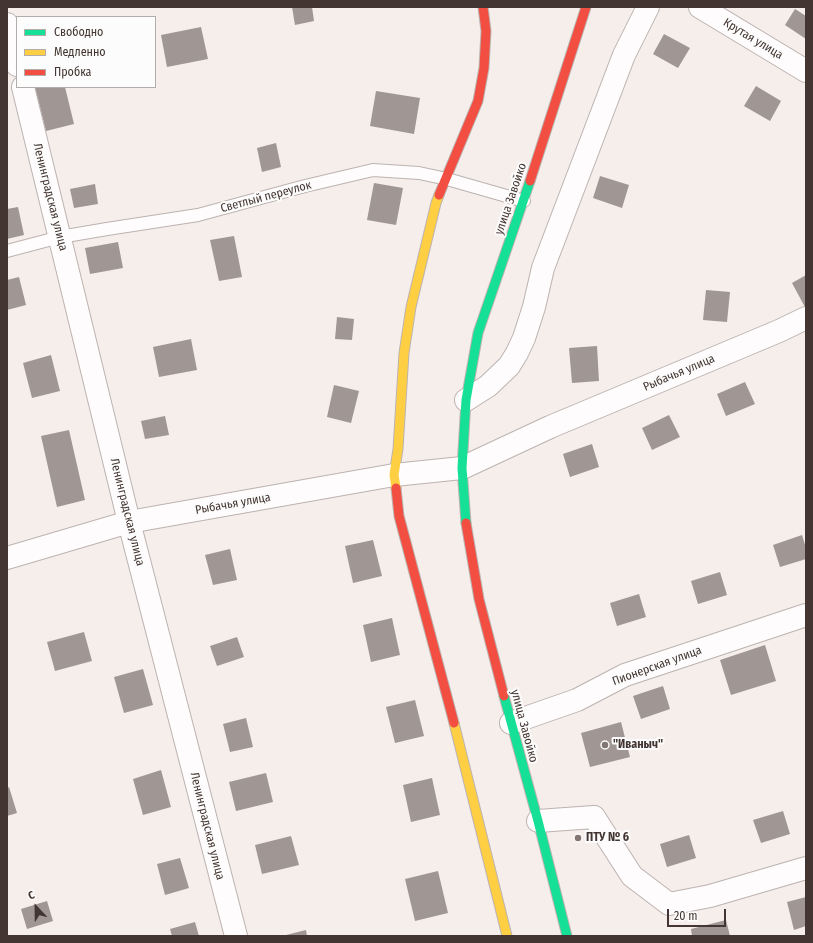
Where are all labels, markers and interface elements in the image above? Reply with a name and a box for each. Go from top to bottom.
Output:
legend [16,16,156,88]
street label: Крутая улица [720,16,786,62]
text: Свободно [54,25,103,39]
text: Медленно [54,45,106,59]
text: Пробка [54,65,92,79]
street label: Ленинградская улица [30,142,70,252]
street label: улица Завойко [492,161,530,237]
street label: Светлый переулок [219,178,313,216]
street label: Рыбачья улица [641,351,717,395]
street label: Ленинградская улица [107,457,147,567]
street label: Рыбачья улица [194,490,272,518]
street label: Пионерская улица [610,643,704,689]
street label: улица Завойко [507,688,541,764]
place label: "Иваныч" [613,738,663,752]
marker: "Иваныч" [600,740,610,750]
street label: Ленинградская улица [187,771,227,881]
place label: ПТУ № 6 [586,831,629,845]
marker: ПТУ № 6 [573,833,583,843]
north arrow [16,887,56,927]
text: С [26,888,36,903]
scale bar [669,901,728,927]
text: 20 m [674,909,698,923]

